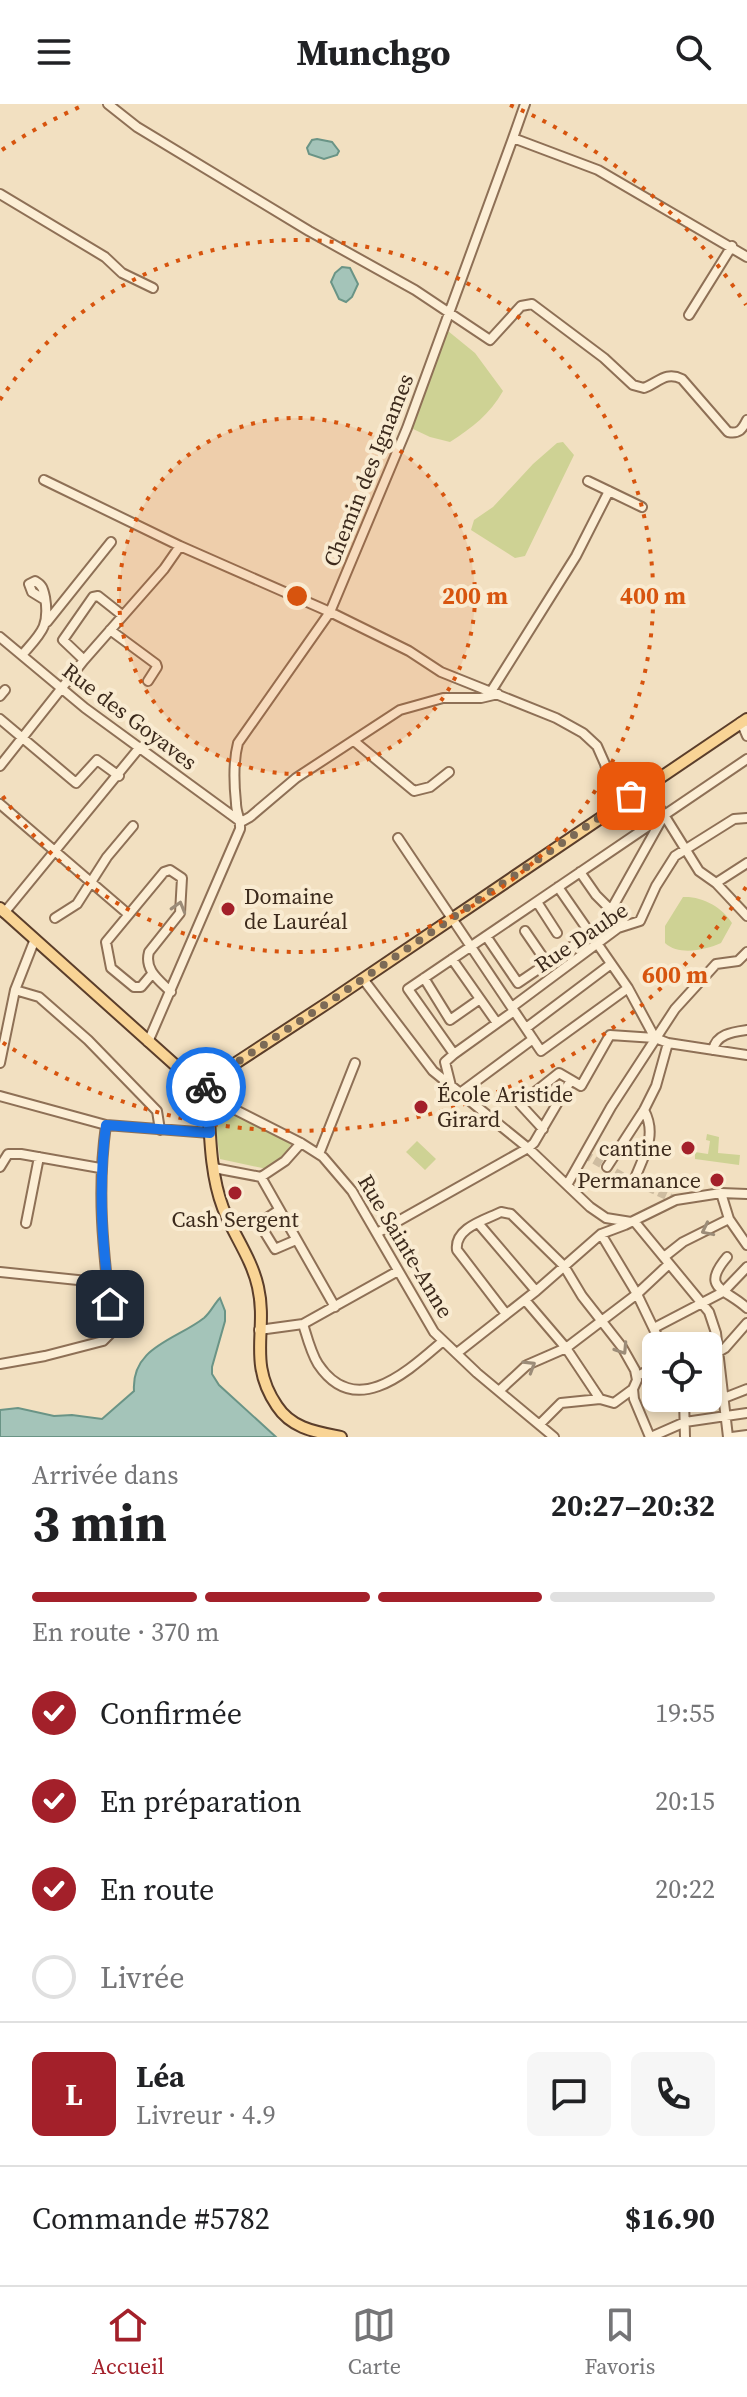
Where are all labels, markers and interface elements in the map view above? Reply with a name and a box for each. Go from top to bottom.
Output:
text: Munchgo [296,28,451,77]
icon: menu [32,30,76,74]
icon: search [671,30,715,74]
street label: Chemin des Ignames [316,369,420,571]
text: 200 m [442,579,508,612]
text: 400 m [620,579,686,612]
centre of rings [283,582,311,610]
street label: Rue des Goyaves [57,655,203,777]
pin [597,762,665,830]
icon: bag [609,774,653,818]
place label: Domaine de Lauréal [244,881,348,936]
street label: Rue Daube [528,895,634,979]
marker: Domaine de Lauréal [219,900,237,918]
one-way arrow [169,901,186,914]
text: 600 m [642,958,708,991]
courier [166,1047,246,1127]
icon: bike [184,1065,228,1109]
place label: École Aristide Girard [437,1079,573,1134]
marker: École Aristide Girard [412,1098,430,1116]
place label: cantine [599,1133,672,1163]
marker: cantine [679,1139,697,1157]
place label: Permanance [577,1165,701,1195]
street label: Rue Sainte-Anne [351,1169,461,1323]
marker: Permanance [708,1171,726,1189]
marker: Cash Sergent [226,1184,244,1202]
place label: Cash Sergent [171,1204,299,1234]
one-way arrow [701,1220,716,1236]
pin [76,1270,144,1338]
icon: home [88,1282,132,1326]
map controls [642,1332,722,1412]
button: locate [642,1332,722,1412]
one-way arrow [612,1340,627,1354]
one-way arrow [521,1360,536,1375]
text: Arrivée dans [32,1457,178,1493]
text: 20:27–20:32 [551,1485,715,1526]
text: 3 min [32,1487,167,1558]
text: En route · 370 m [32,1614,220,1650]
icon: check [32,1691,76,1735]
text: Confirmée [100,1693,242,1734]
text: 19:55 [655,1695,715,1731]
icon: check [32,1779,76,1823]
text: En préparation [100,1781,302,1822]
text: 20:15 [655,1783,715,1819]
icon: check [32,1867,76,1911]
text: En route [100,1869,214,1910]
text: 20:22 [655,1871,715,1907]
text: Livrée [100,1957,185,1998]
button: chat [527,2052,611,2136]
button: phone [631,2052,715,2136]
text: Léa [136,2056,185,2097]
text: L [65,2074,83,2115]
text: Livreur · 4.9 [136,2097,276,2133]
text: Commande #5782 [32,2198,270,2239]
text: $16.90 [625,2198,715,2239]
tab: Accueil [92,2303,164,2381]
tab: Carte [348,2303,401,2381]
tab: Favoris [584,2303,655,2381]

